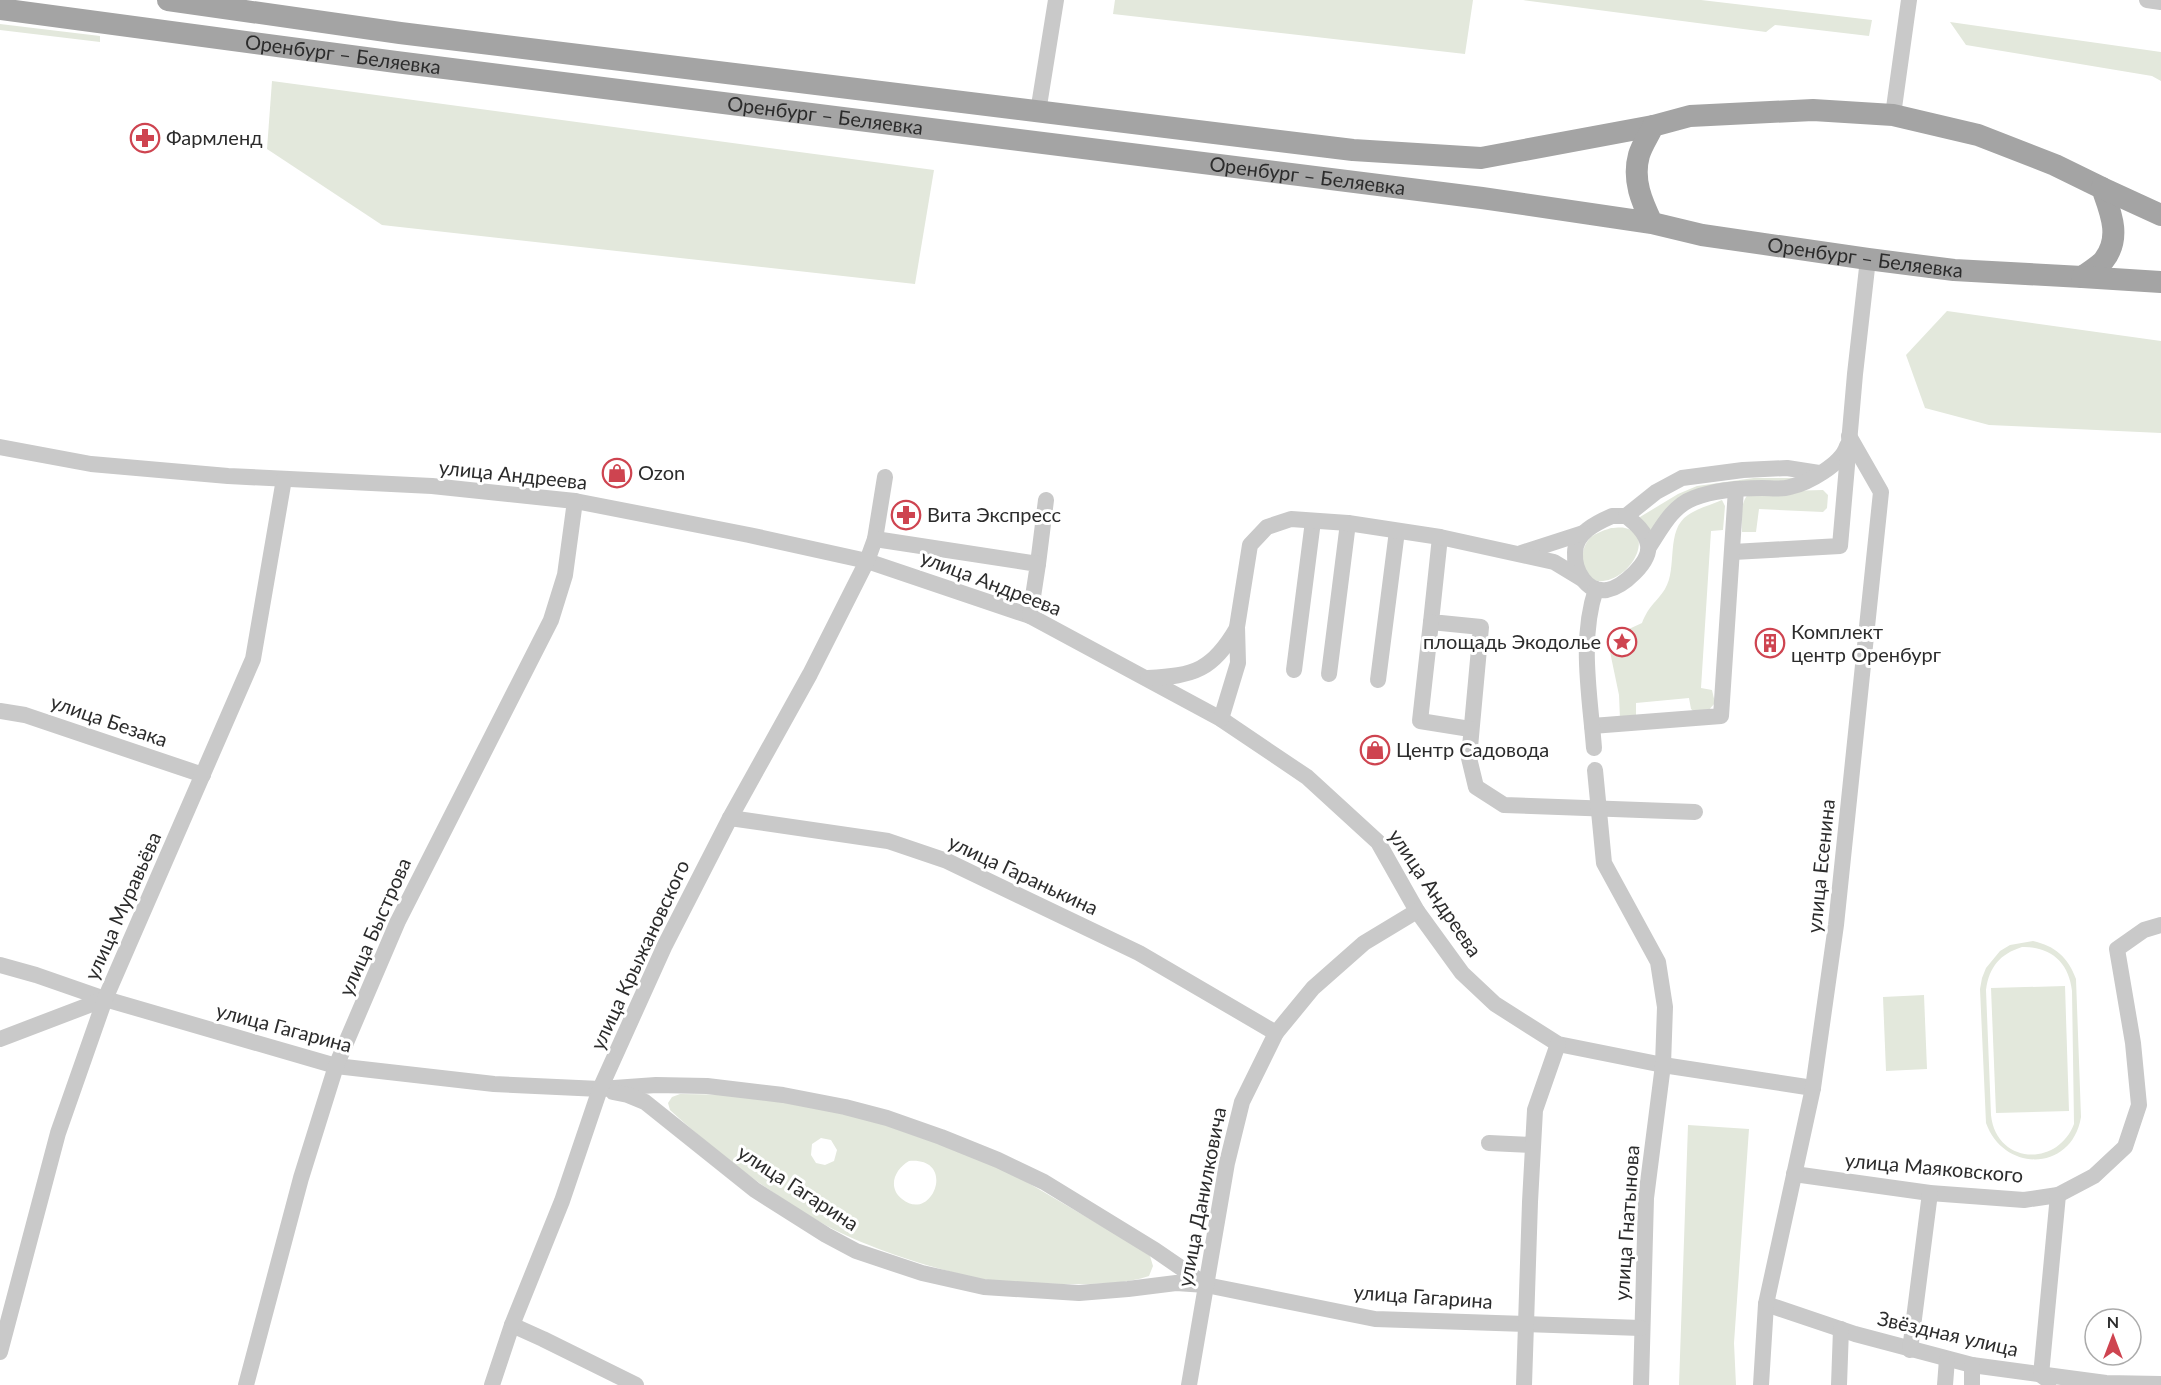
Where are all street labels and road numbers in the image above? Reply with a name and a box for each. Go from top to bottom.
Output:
street label: Оренбург – Беляевка [244,29,442,79]
street label: Оренбург – Беляевка [726,91,925,139]
street label: Оренбург – Беляевка [1208,151,1407,199]
street label: Оренбург – Беляевка [1766,232,1964,281]
street label: улица Андреева [438,454,588,494]
street label: улица Андреева [917,544,1065,620]
street label: улица Безака [48,689,171,751]
street label: улица Есенина [1801,798,1839,934]
street label: улица Андреева [1384,824,1487,961]
street label: улица Муравьёва [79,828,165,983]
street label: улица Гаранькина [945,829,1102,919]
street label: улица Быстрова [333,854,415,999]
street label: улица Крыжановского [585,856,694,1053]
street label: улица Гагарина [214,997,355,1057]
street label: улица Данилковича [1172,1105,1230,1289]
street label: улица Гагарина [734,1139,864,1235]
street label: улица Гнатынова [1609,1144,1643,1302]
street label: улица Маяковского [1844,1147,2024,1187]
street label: улица Гагарина [1353,1279,1493,1313]
street label: Звёздная улица [1875,1305,2021,1361]

